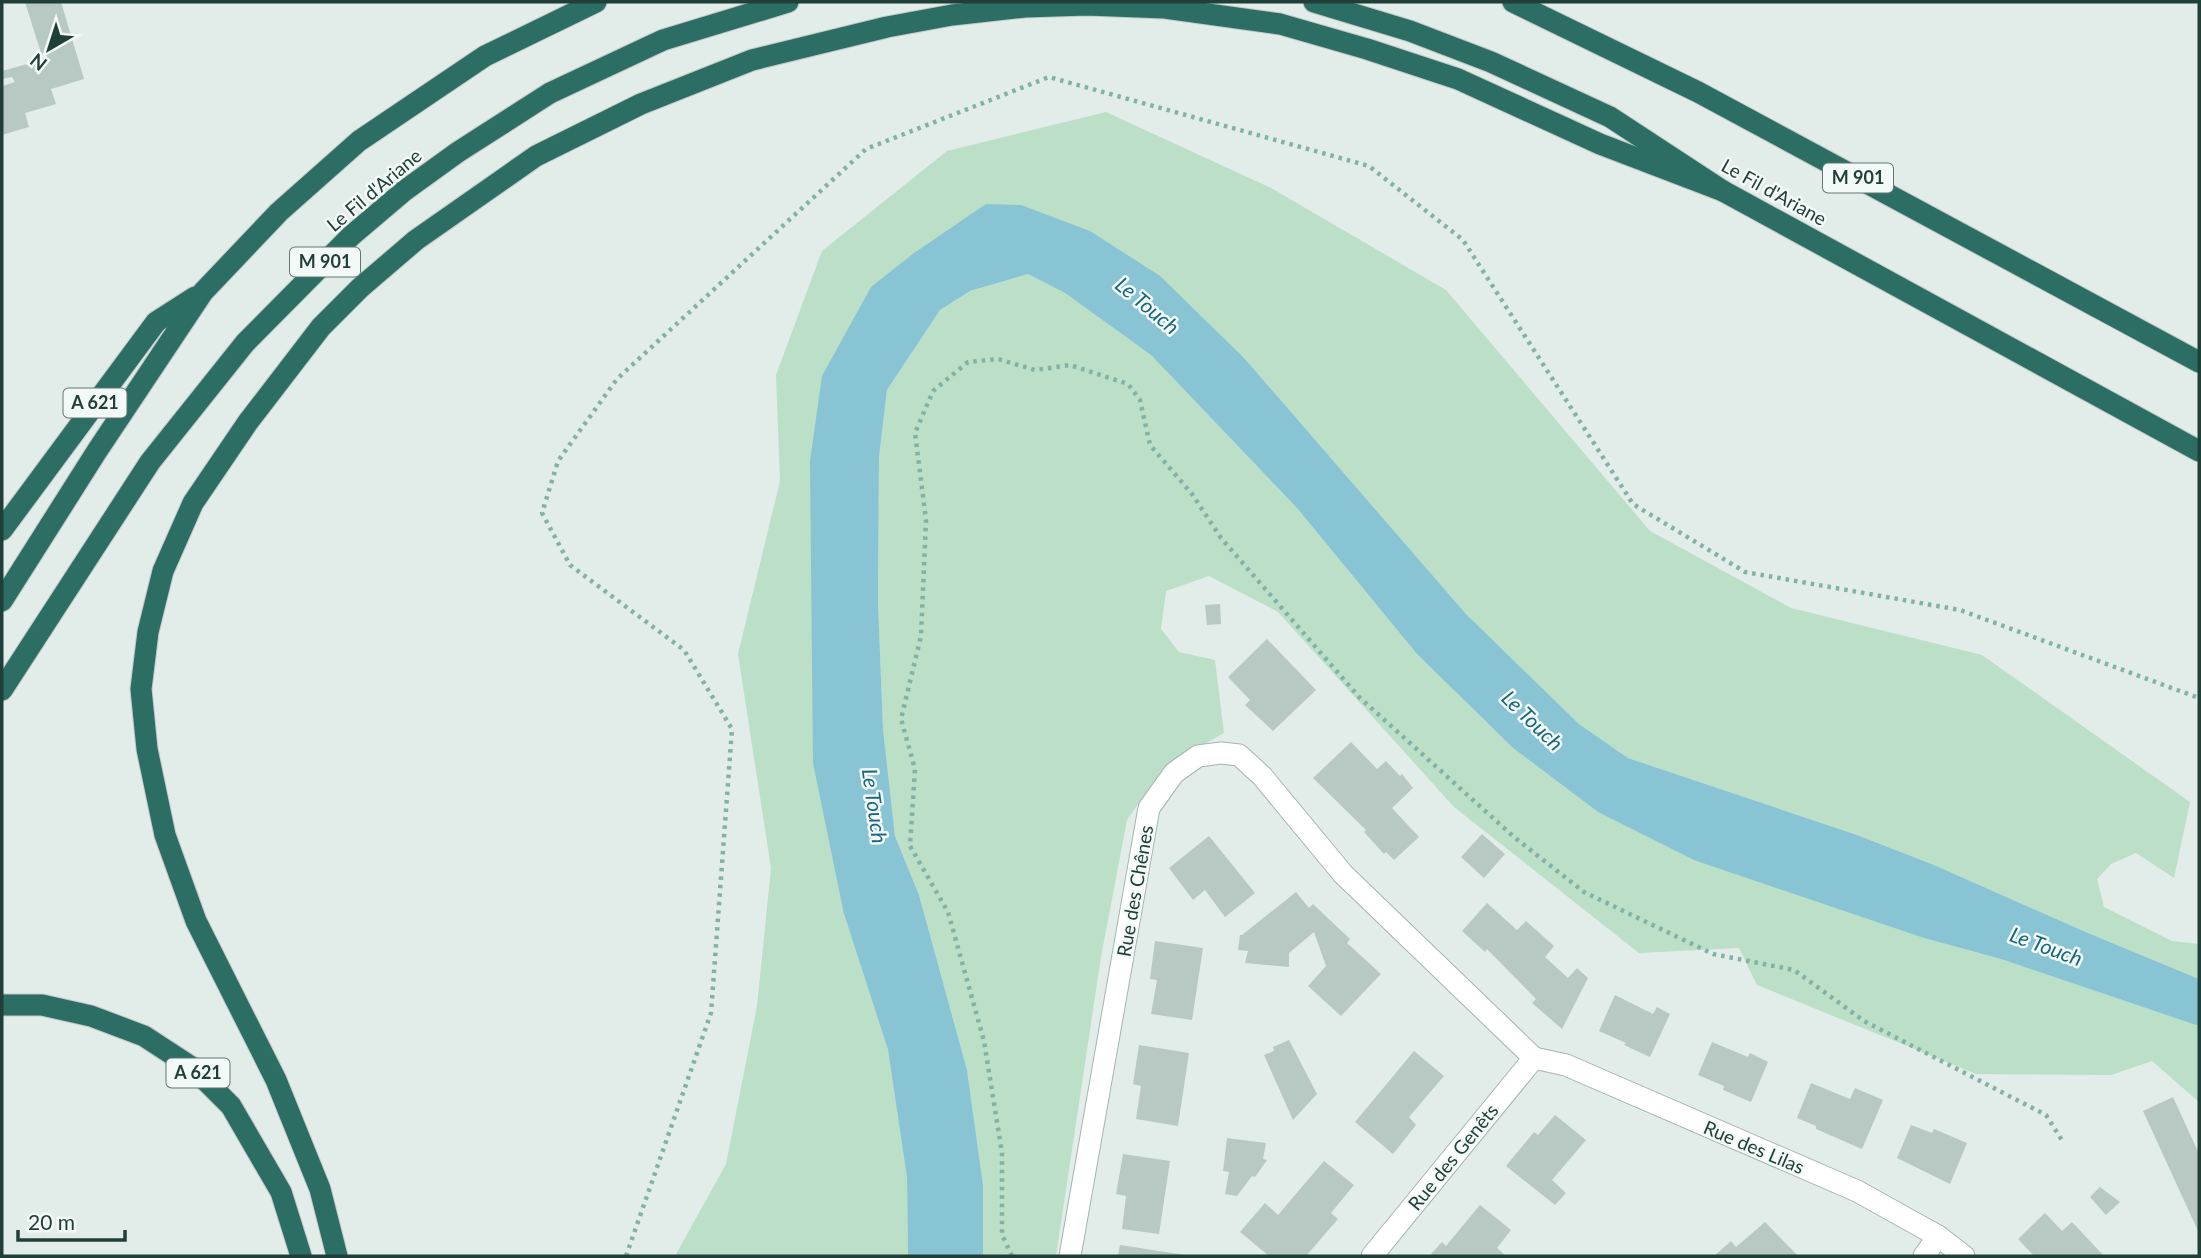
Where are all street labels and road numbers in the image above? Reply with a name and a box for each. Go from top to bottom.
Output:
street label: Le Fil d'Ariane [322,143,426,236]
street label: Le Fil d'Ariane [1718,153,1831,230]
road number: M 901 [1823,163,1893,192]
road number: M 901 [290,248,360,276]
road number: A 621 [64,388,126,418]
street label: Rue des Chênes [1112,823,1157,958]
road number: A 621 [166,1058,230,1088]
street label: Rue des Genêts [1403,1099,1503,1215]
street label: Rue des Lilas [1700,1115,1808,1178]

